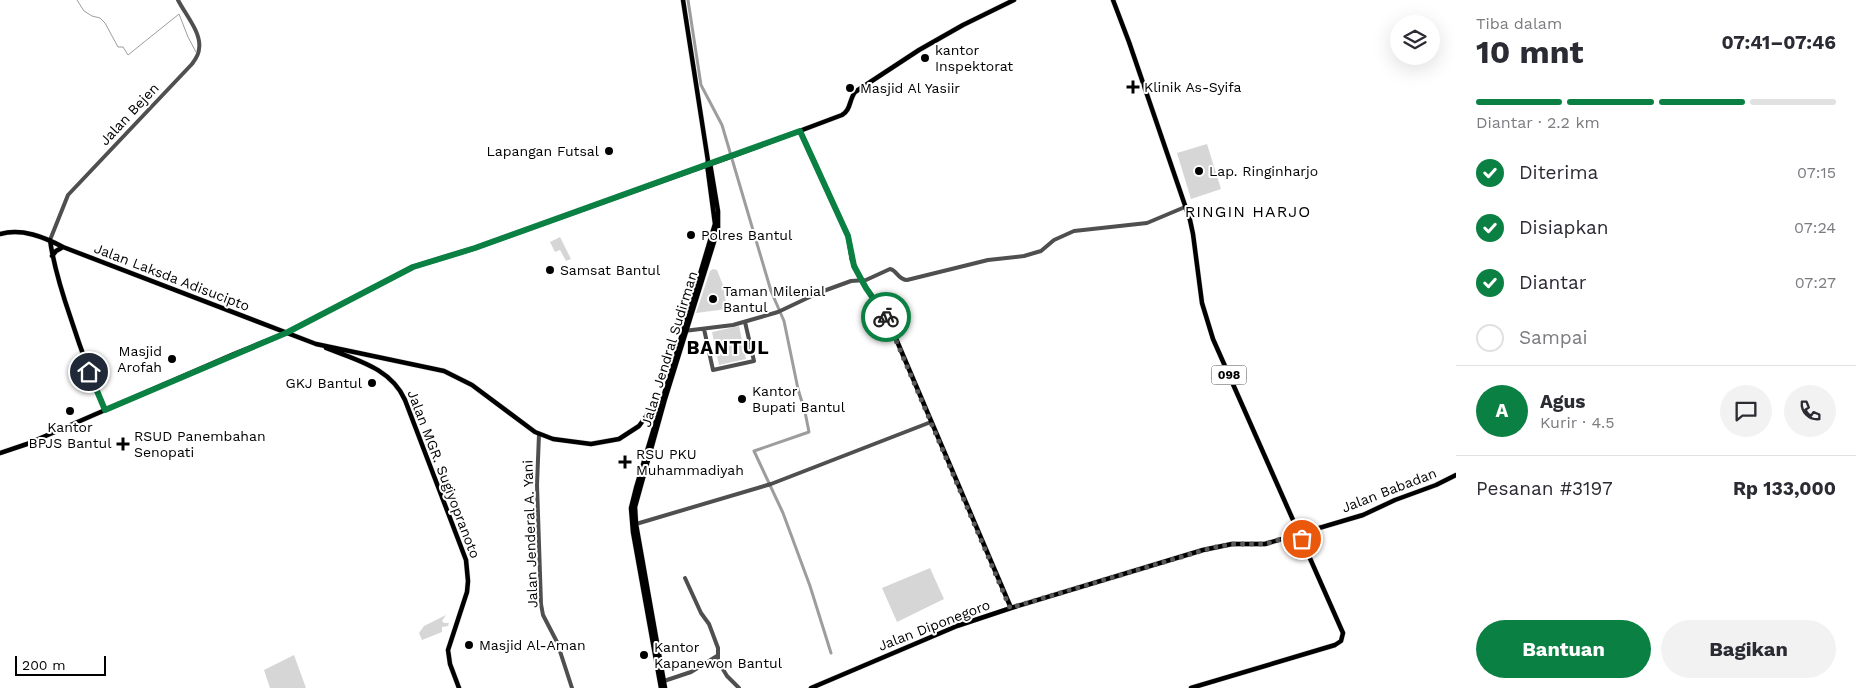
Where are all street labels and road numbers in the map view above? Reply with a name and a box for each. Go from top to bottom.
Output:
street label: Jalan Bejen [96,80,162,148]
street label: Jalan Laksda Adisucipto [92,240,252,314]
street label: Jalan Jendral Sudirman [638,269,700,429]
road number: 098 [1212,366,1246,384]
street label: Jalan MGR. Sugiyopranoto [404,388,484,560]
street label: Jalan Jenderal A. Yani [519,460,541,608]
street label: Jalan Babadan [1339,465,1439,515]
street label: Jalan Diponegoro [876,596,992,654]

